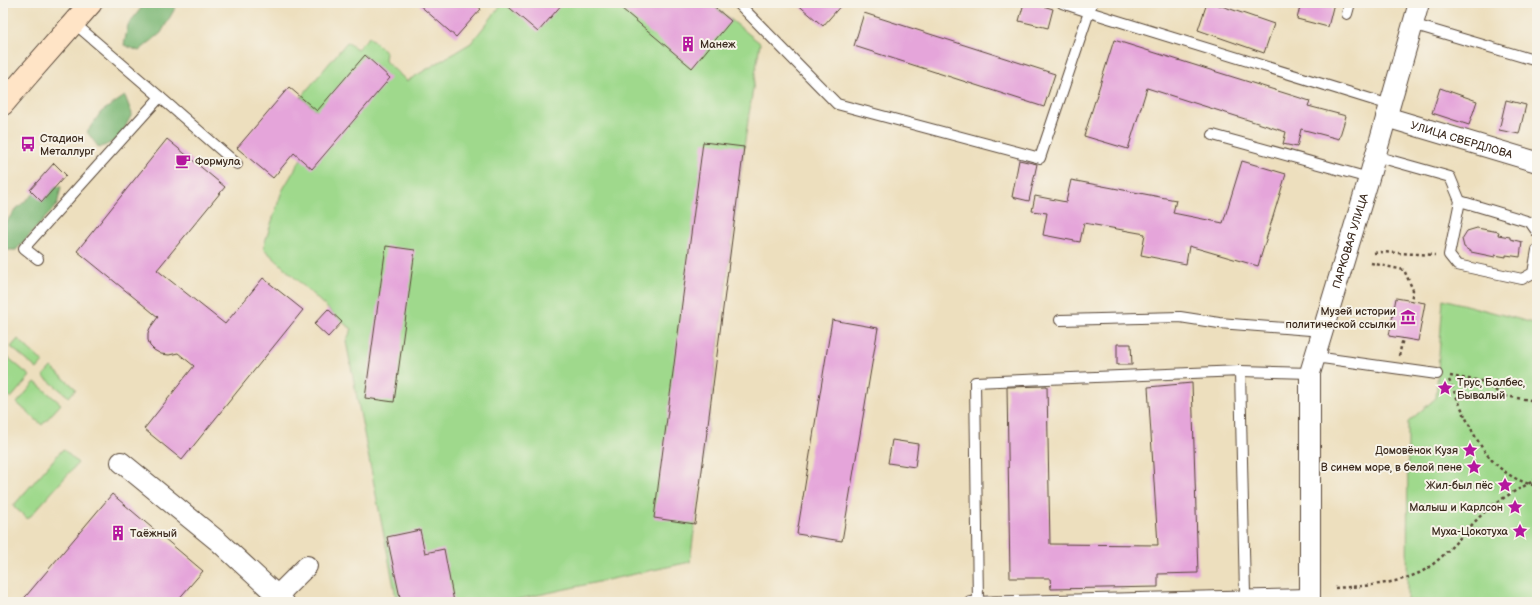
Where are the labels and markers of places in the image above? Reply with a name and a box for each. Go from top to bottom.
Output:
building icon: Манеж [679,35,697,53]
place label: Манеж [700,38,736,51]
place label: Стадион Металлург [40,132,95,158]
bus stop icon: Стадион Металлург [19,135,37,153]
cafe icon: Формула [174,152,192,170]
place label: Формула [195,155,241,168]
place label: Музей истории политической ссылки [1286,305,1396,331]
museum icon: Музей истории политической ссылки [1399,308,1417,326]
place label: Трус, Балбес, Бывалый [1457,376,1525,402]
place icon: Трус, Балбес, Бывалый [1436,379,1454,397]
place icon: Домовёнок Кузя [1461,441,1479,459]
place label: Домовёнок Кузя [1375,444,1458,457]
place icon: В синем море, в белой пене [1465,458,1483,476]
place label: В синем море, в белой пене [1321,461,1462,474]
place icon: Жил-был пёс [1496,476,1514,494]
place label: Жил-был пёс [1426,479,1494,492]
place icon: Малыш и Карлсон [1506,498,1524,516]
place label: Малыш и Карлсон [1409,501,1503,514]
place icon: Муха-Цокотуха [1511,522,1529,540]
building icon: Таёжный [109,524,127,542]
place label: Муха-Цокотуха [1431,525,1508,538]
place label: Таёжный [130,527,177,540]

